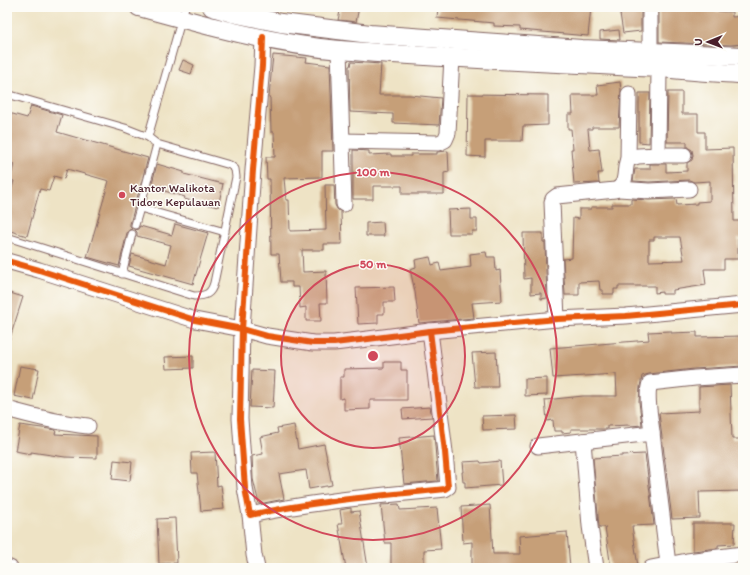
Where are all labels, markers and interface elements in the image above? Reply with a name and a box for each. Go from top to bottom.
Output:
north arrow [688,22,728,62]
text: U [692,38,705,46]
text: 100 m [356,165,390,179]
place label: Kantor Walikota Tidore Kepulauan [130,181,221,209]
marker: Kantor Walikota Tidore Kepulauan [117,190,127,200]
text: 50 m [360,257,387,271]
centre of rings [366,349,380,363]

